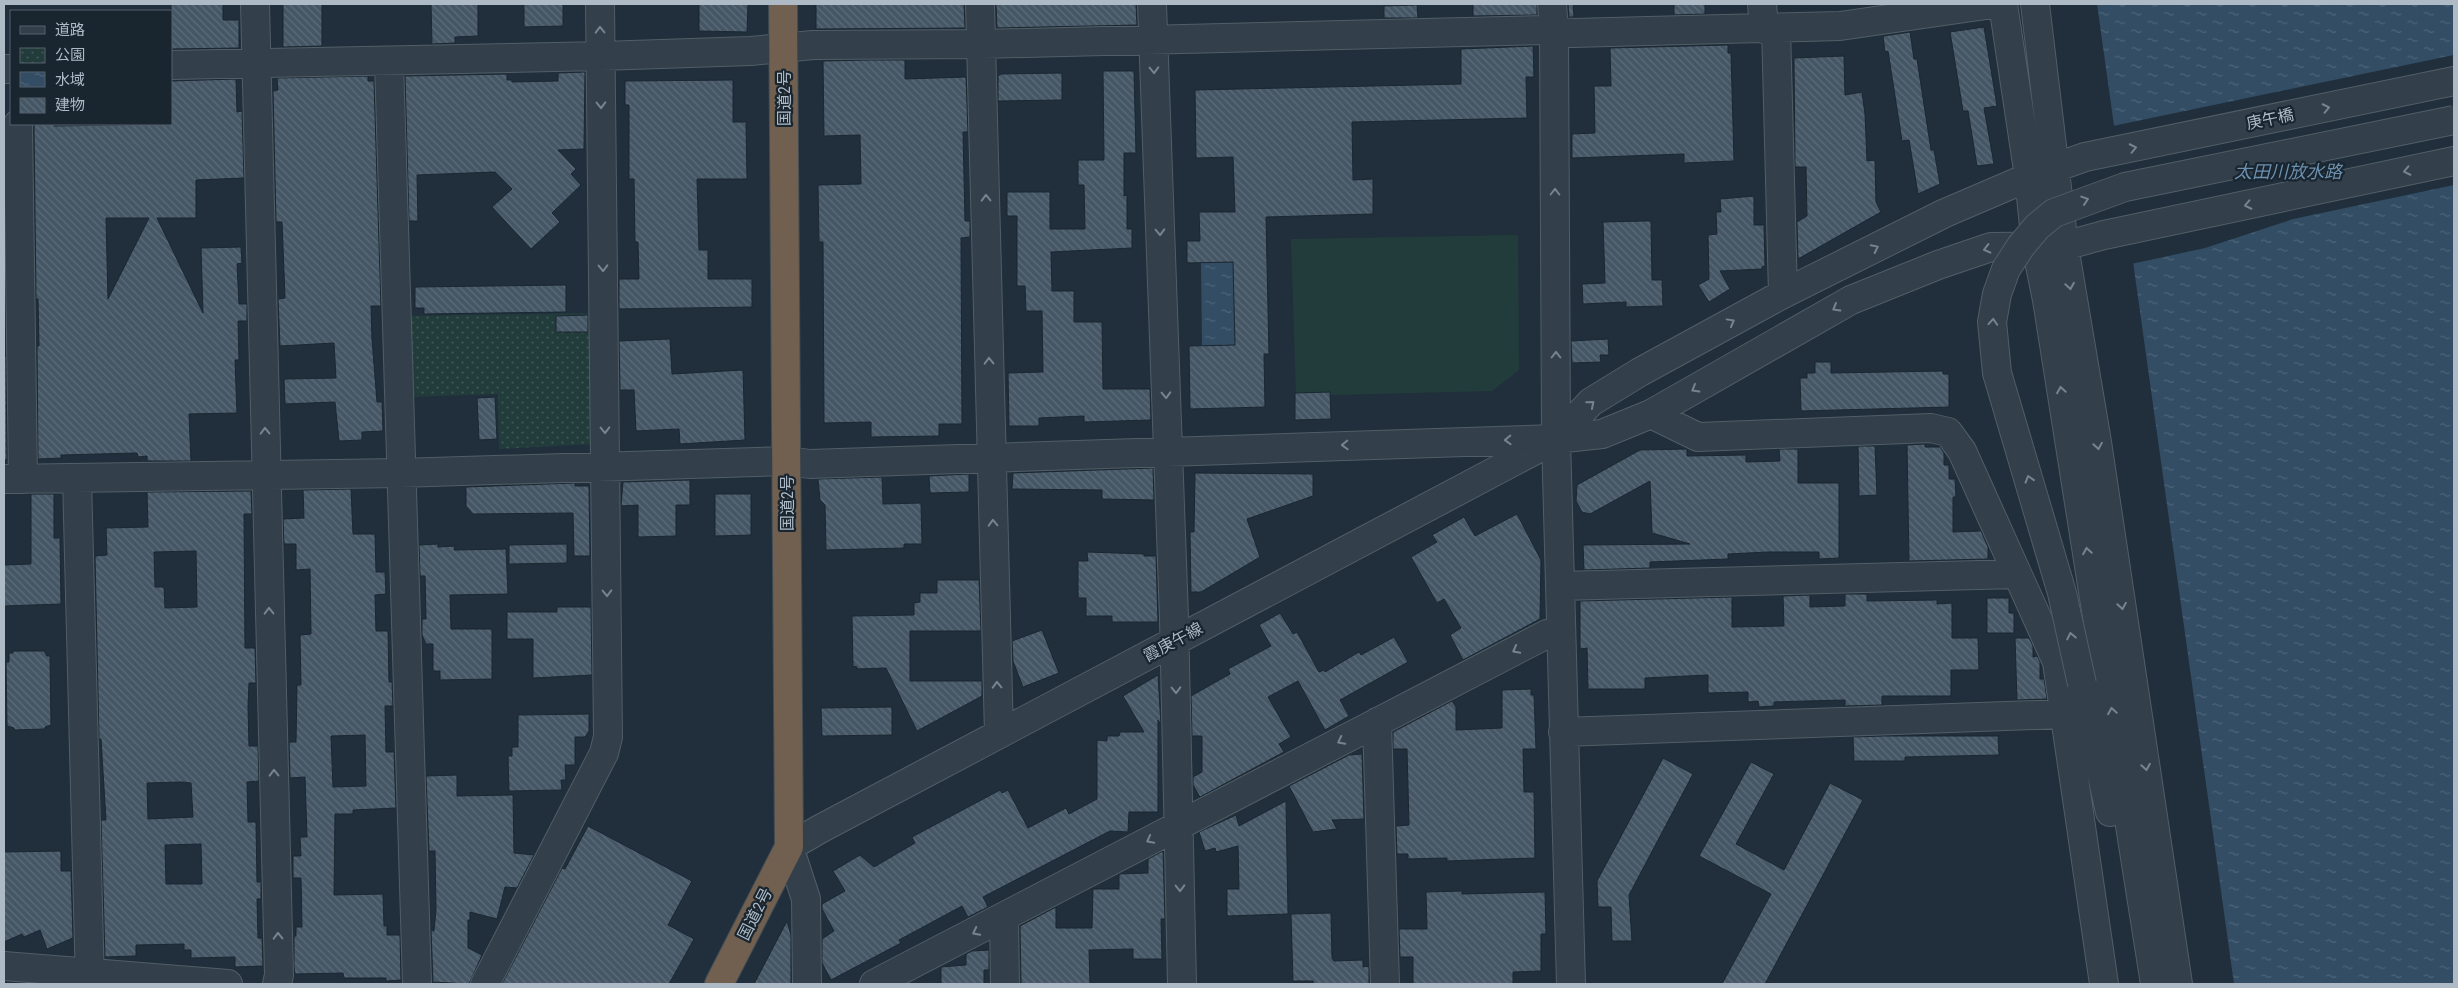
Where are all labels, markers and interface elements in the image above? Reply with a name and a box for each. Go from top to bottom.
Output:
legend [10,10,172,125]
text: 道路 [55,21,85,39]
one-way arrow [595,26,606,34]
text: 公園 [55,46,85,64]
one-way arrow [1148,66,1159,74]
street label: 国道2号 [775,70,794,126]
text: 水域 [55,71,85,89]
text: 建物 [55,96,85,114]
one-way arrow [596,102,606,109]
one-way arrow [2322,103,2330,113]
street label: 庚午橋 [2245,105,2295,133]
one-way arrow [2128,143,2137,153]
water label: 太田川放水路 [2234,161,2344,182]
one-way arrow [2402,165,2411,176]
one-way arrow [1550,188,1560,196]
one-way arrow [981,194,991,202]
one-way arrow [2080,196,2088,206]
one-way arrow [2243,199,2252,210]
one-way arrow [1155,229,1165,237]
one-way arrow [1983,243,1992,254]
one-way arrow [1870,244,1879,254]
one-way arrow [598,264,608,272]
one-way arrow [2064,281,2074,290]
one-way arrow [1833,302,1842,312]
one-way arrow [1988,318,1999,326]
one-way arrow [1726,319,1735,329]
one-way arrow [1551,351,1561,358]
one-way arrow [984,356,995,364]
one-way arrow [1691,382,1700,392]
one-way arrow [2057,386,2067,395]
one-way arrow [1161,391,1172,399]
one-way arrow [1585,402,1594,410]
one-way arrow [600,426,610,434]
one-way arrow [260,427,270,434]
one-way arrow [1503,435,1511,445]
one-way arrow [1341,440,1349,450]
one-way arrow [2092,441,2102,450]
street label: 国道2号 [778,475,797,531]
one-way arrow [2024,476,2034,484]
one-way arrow [988,519,998,526]
one-way arrow [2082,546,2092,555]
one-way arrow [602,589,612,597]
one-way arrow [2116,602,2126,611]
one-way arrow [264,607,275,615]
street label: 霞庚午線 [1140,619,1206,665]
one-way arrow [2066,632,2077,641]
one-way arrow [1512,644,1521,654]
one-way arrow [992,681,1002,689]
one-way arrow [1170,687,1181,695]
one-way arrow [2107,707,2117,716]
one-way arrow [1337,735,1346,745]
one-way arrow [2140,763,2151,771]
one-way arrow [268,769,279,777]
one-way arrow [1146,834,1155,844]
one-way arrow [1175,884,1185,892]
street label: 国道2号 [734,885,776,943]
one-way arrow [972,926,981,936]
one-way arrow [273,931,283,939]

